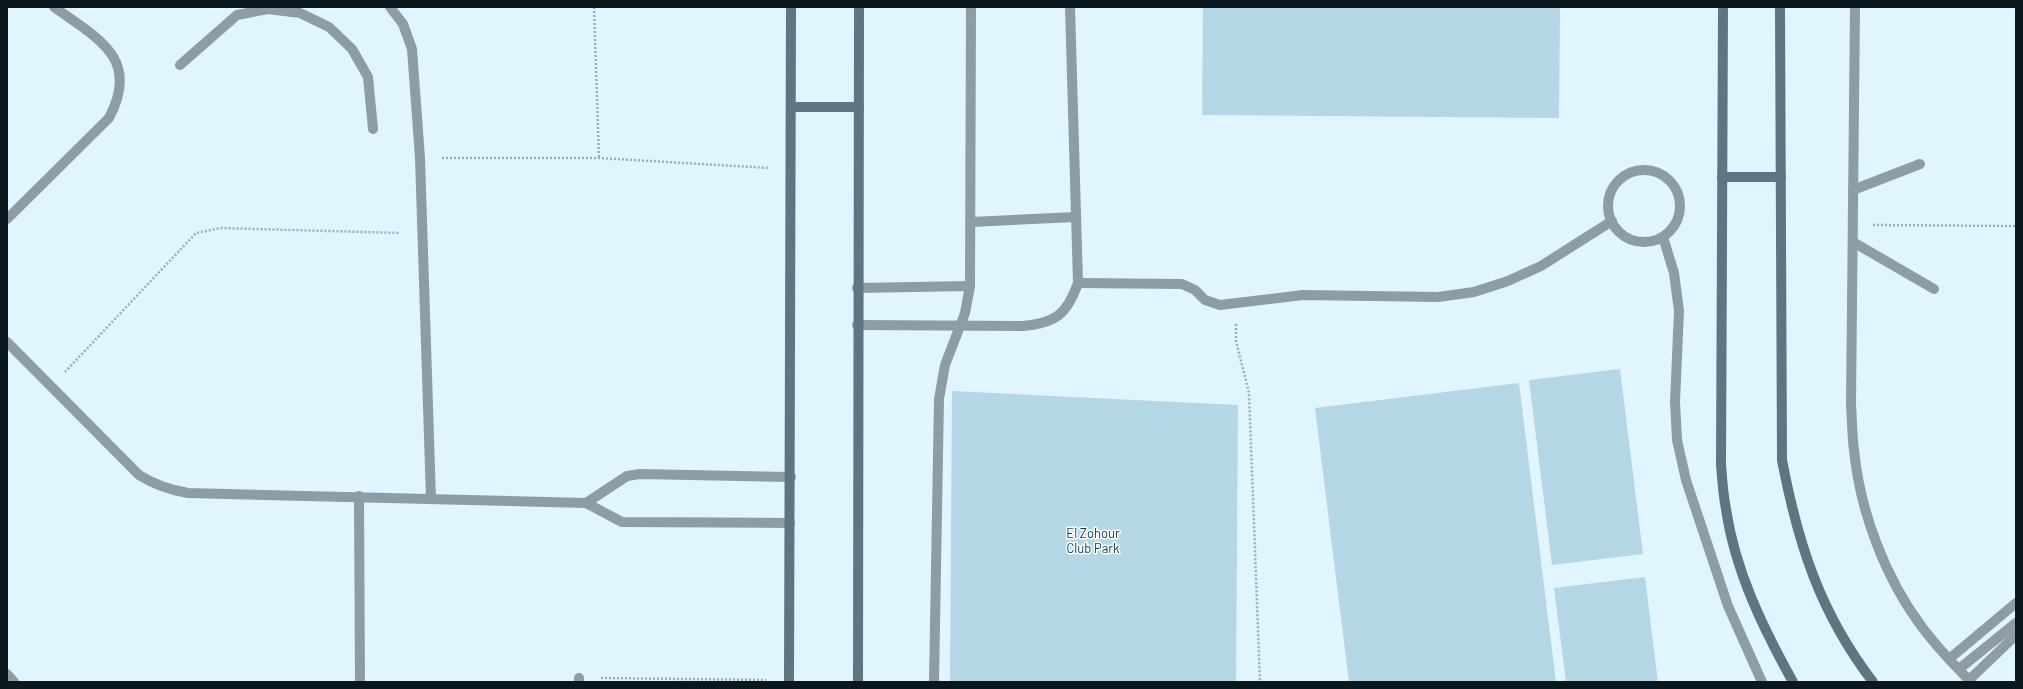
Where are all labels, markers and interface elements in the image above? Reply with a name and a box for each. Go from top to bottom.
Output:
park label: El Zohour Club Park [1066,525,1120,556]

